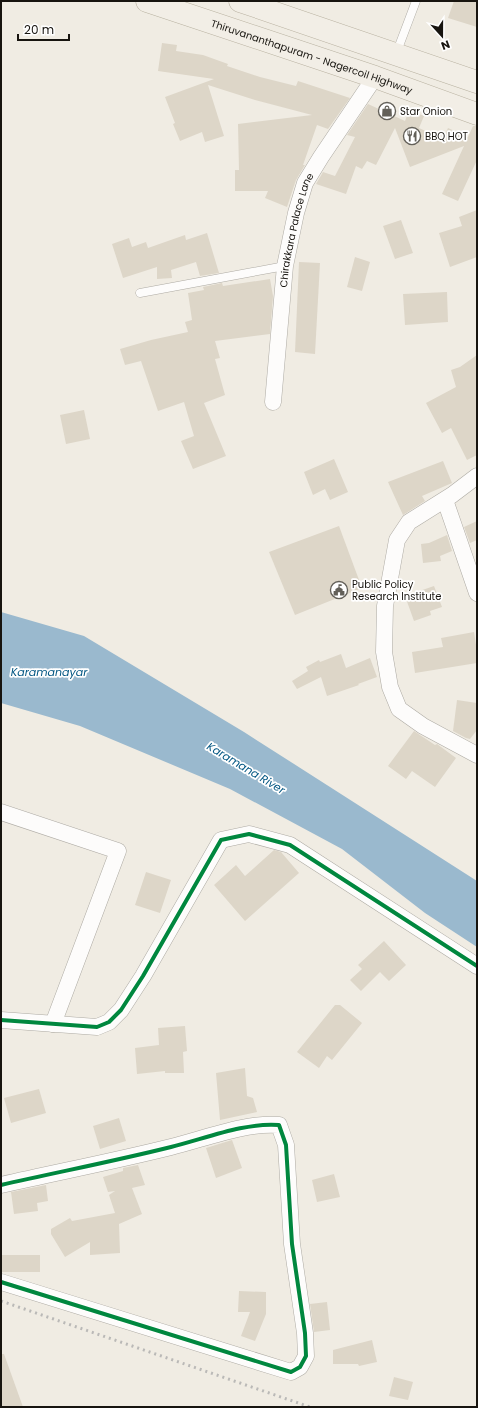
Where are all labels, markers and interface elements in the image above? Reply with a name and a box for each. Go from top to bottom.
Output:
street label: Thiruvananthapuram - Nagercoil Highway [209,15,415,98]
scale bar [18,16,69,42]
north arrow [422,16,462,56]
text: 20 m [24,21,54,38]
text: N [439,36,452,54]
shop icon: Star Onion [377,101,397,121]
place label: Star Onion [400,104,452,119]
restaurant icon: BBQ HOT [402,126,422,146]
place label: BBQ HOT [425,129,469,144]
street label: Chirakkara Palace Lane [276,170,317,288]
place label: Public Policy Research Institute [352,577,441,604]
public building icon: Public Policy Research Institute [329,580,349,600]
water label: Karamanayar [11,664,88,680]
water label: Karamana River [204,738,289,798]

